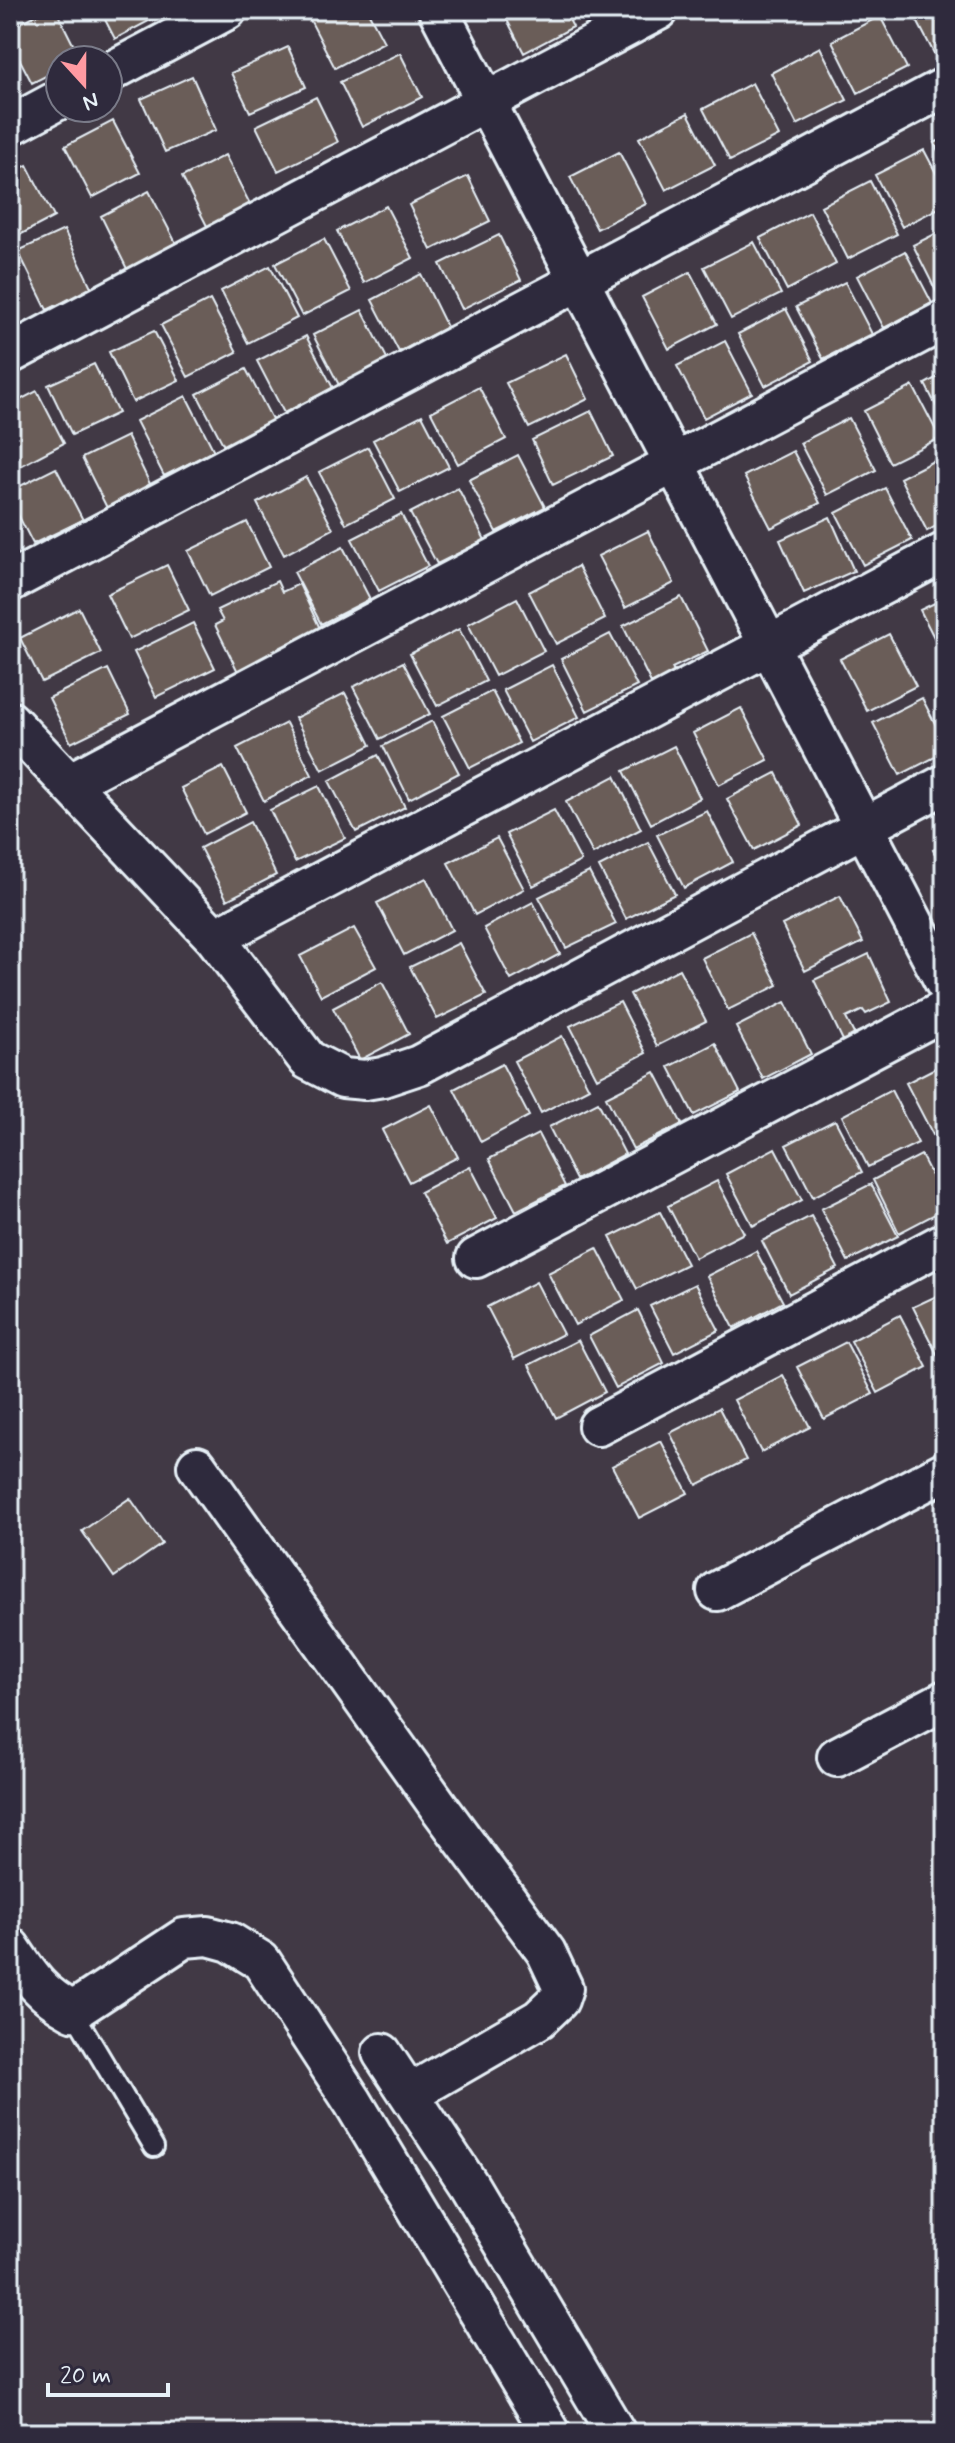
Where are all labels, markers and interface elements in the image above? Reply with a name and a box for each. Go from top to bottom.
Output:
north arrow [44,44,124,124]
text: N [79,85,102,117]
scale bar [48,2347,168,2397]
text: 20 m [60,2361,111,2392]

